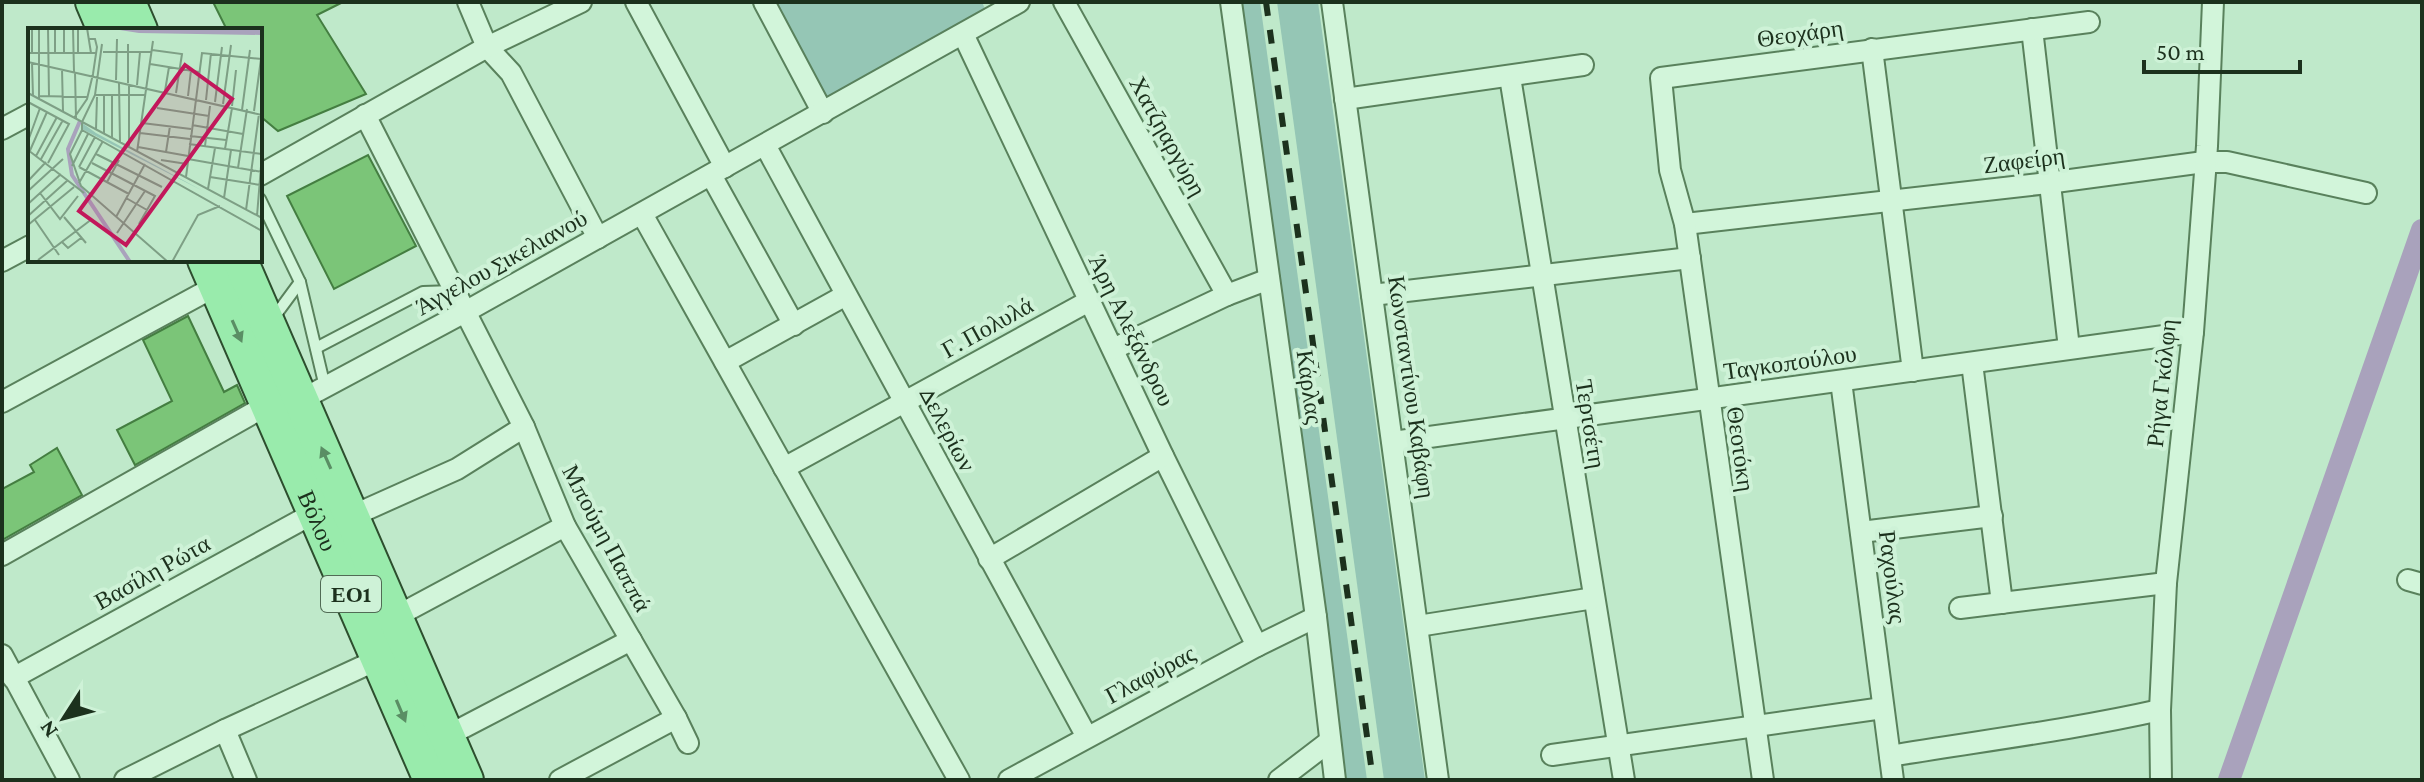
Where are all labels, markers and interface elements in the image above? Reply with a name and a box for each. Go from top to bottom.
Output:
street label: Θεοχάρη [1755,14,1845,52]
scale bar [2144,24,2300,74]
inset map [28,28,262,262]
text: 50 m [2156,38,2205,65]
street label: Χατζηαργύρη [1124,71,1212,201]
street label: Ζαφείρη [1982,142,2066,178]
street label: Άγγελου Σικελιανού [411,204,591,320]
street label: Άρη Αλεξάνδρου [1084,250,1180,410]
street label: Κωνσταντίνου Καβάφη [1383,274,1441,500]
street label: Γ. Πολυλά [937,291,1038,363]
street label: Ρήγα Γκόλφη [2141,317,2181,449]
one-way arrow [230,319,243,343]
street label: Ταγκοπούλου [1722,339,1858,385]
street label: Κάρλας [1291,348,1329,426]
street label: Τερτσέτη [1571,377,1611,471]
street label: Δελερίων [914,382,982,476]
street label: Θεοτόκη [1722,405,1760,493]
one-way arrow [320,446,333,470]
street label: Μπούμη Παππά [557,460,657,616]
street label: Βόλου [293,486,343,555]
street label: Βασίλη Ρώτα [90,529,215,615]
street label: Ραχούλας [1874,529,1912,626]
road number: ΕΟ1 [321,576,381,612]
street label: Γλαφύρας [1100,639,1200,709]
north arrow [24,678,104,758]
one-way arrow [395,699,408,722]
text: N [34,716,63,743]

